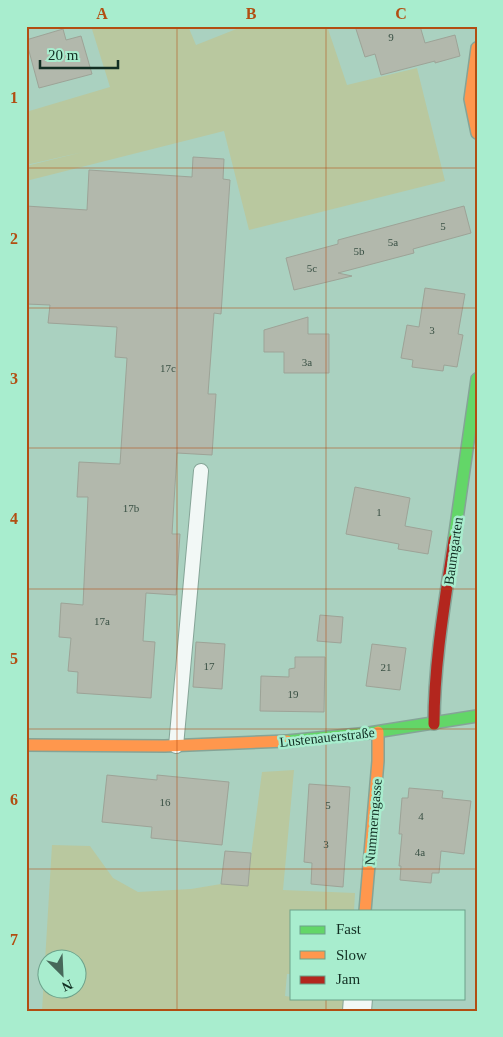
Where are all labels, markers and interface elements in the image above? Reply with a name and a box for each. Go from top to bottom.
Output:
text: A [96,5,108,22]
text: B [246,5,257,22]
text: C [395,5,407,22]
house number: 9 [388,31,394,43]
scale bar [40,38,118,70]
text: 20 m [48,47,79,63]
text: 1 [10,89,18,106]
house number: 5 [440,220,446,232]
text: 2 [10,230,18,247]
house number: 5a [388,236,398,248]
house number: 5b [354,245,365,257]
house number: 5c [307,262,317,274]
house number: 3 [429,324,435,336]
house number: 3a [302,356,312,368]
house number: 17c [160,362,176,374]
text: 3 [10,370,18,387]
house number: 17b [123,502,140,514]
house number: 1 [376,506,382,518]
text: 4 [10,510,18,527]
street label: Baumgarten [441,516,466,586]
house number: 17a [94,615,110,627]
text: 5 [10,650,18,667]
house number: 17 [204,660,215,672]
house number: 21 [381,661,392,673]
house number: 19 [288,688,299,700]
street label: Lustenauerstraße [279,725,375,750]
street label: Nummerngasse [362,778,385,866]
text: 6 [10,791,18,808]
house number: 16 [160,796,171,808]
house number: 5 [325,799,331,811]
house number: 4 [418,810,424,822]
house number: 3 [323,838,329,850]
house number: 4a [415,846,425,858]
legend [290,910,466,1000]
text: Fast [336,921,362,937]
text: 7 [10,931,18,948]
text: Slow [336,947,367,963]
north arrow [38,950,88,1000]
text: Jam [336,971,360,987]
text: N [59,977,75,994]

